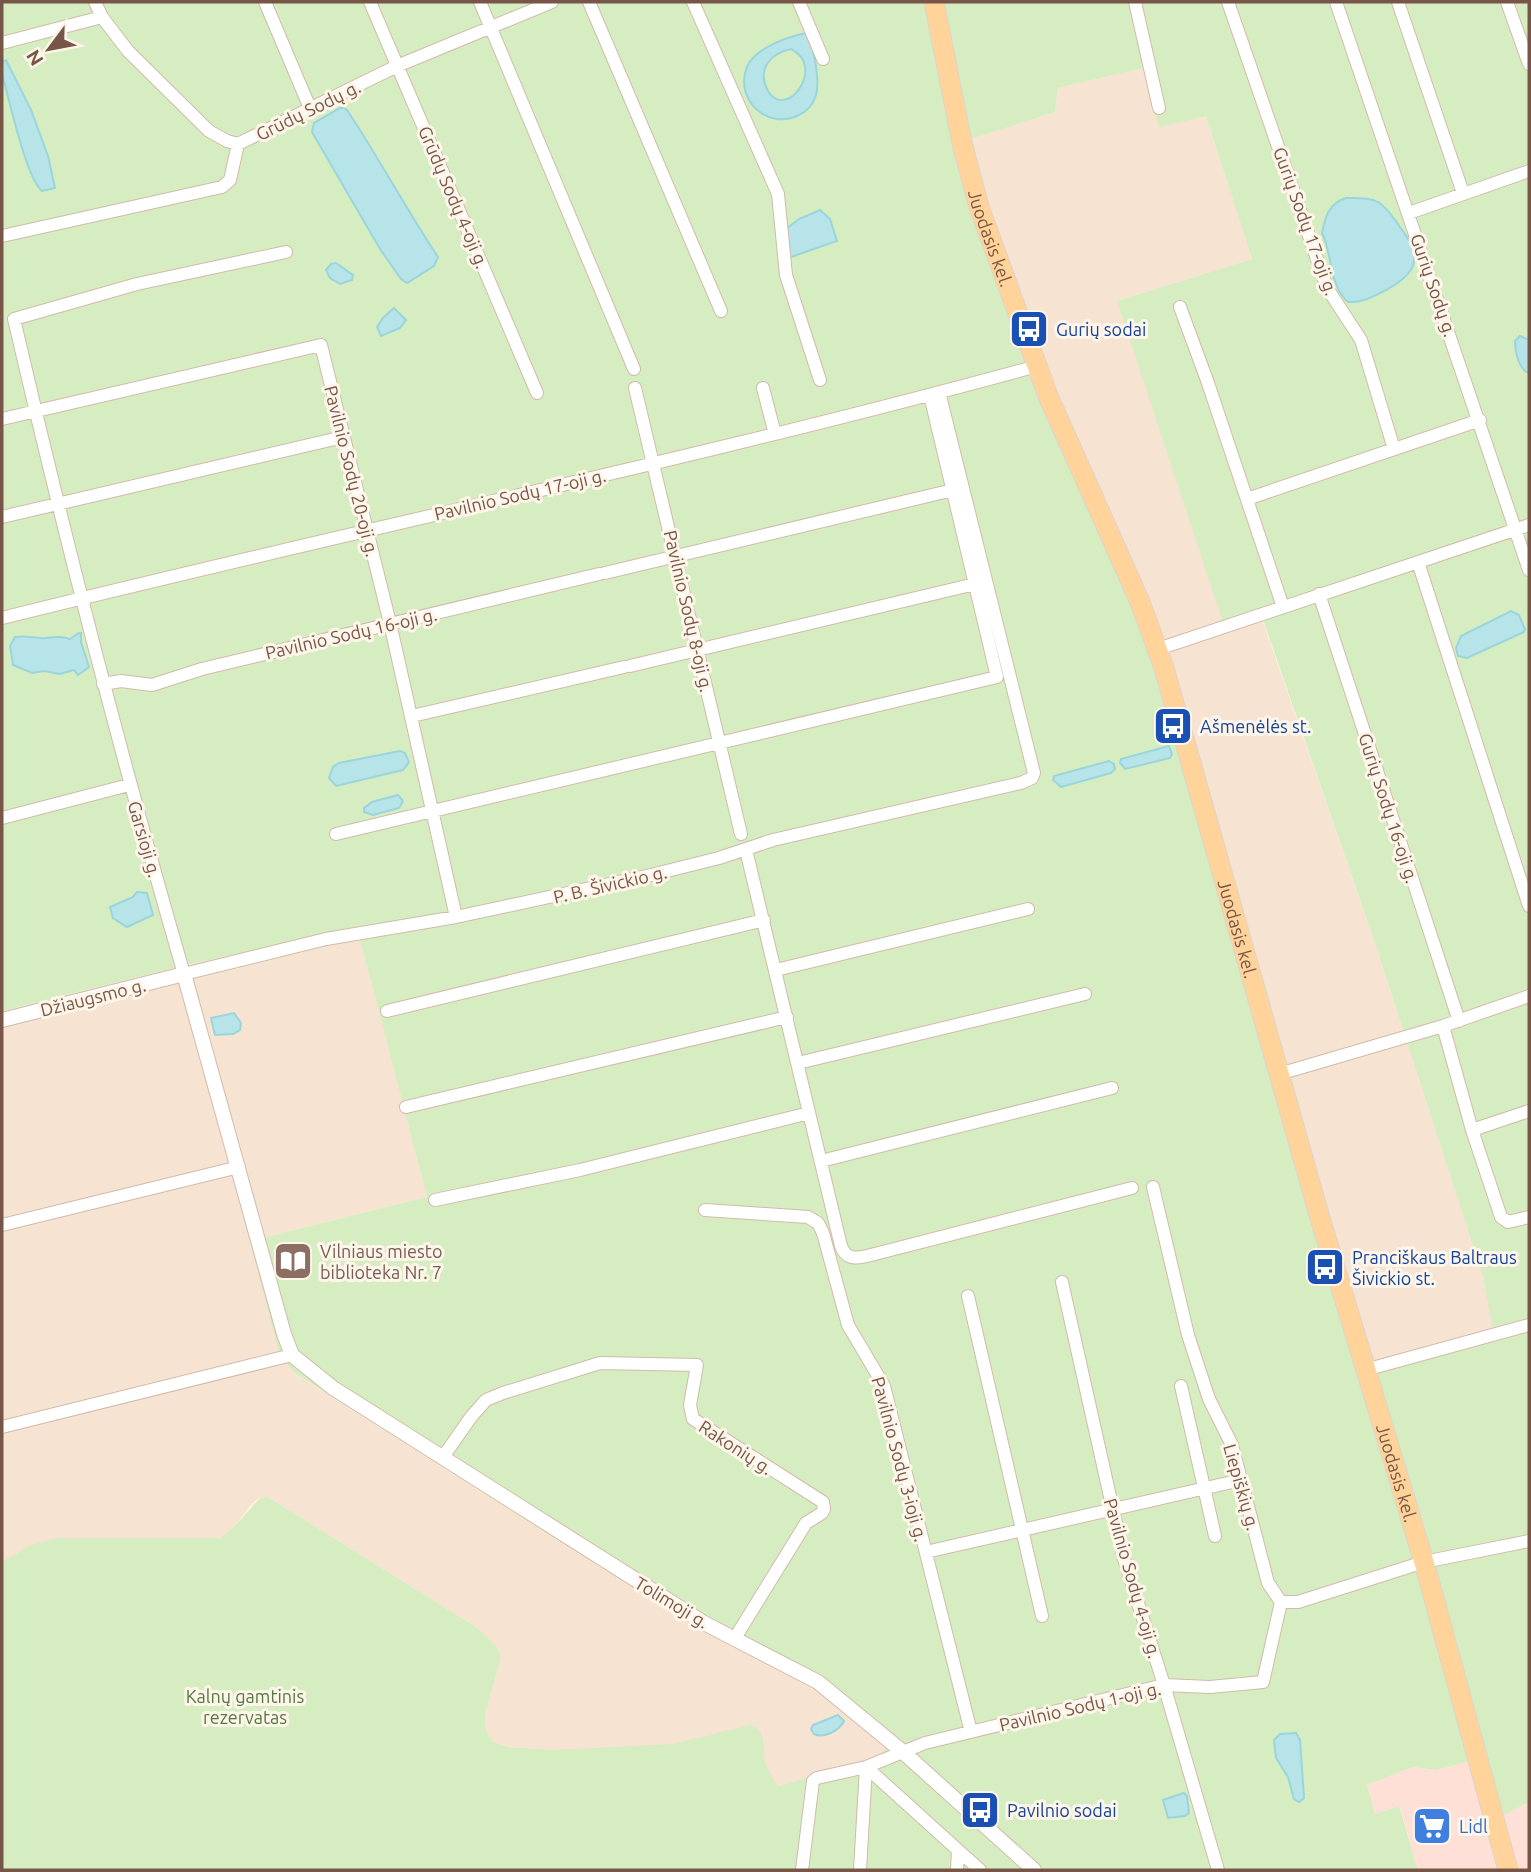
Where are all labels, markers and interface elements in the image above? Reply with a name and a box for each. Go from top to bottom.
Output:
north arrow [14,14,84,84]
text: N [21,46,48,70]
street label: Grūdų Sodų g. [253,76,363,144]
street label: Grūdų Sodų 4-oji g. [415,123,493,271]
street label: Gurių Sodų 17-oji g. [1270,144,1342,298]
street label: Juodasis kel. [965,187,1017,289]
street label: Gurių Sodų g. [1407,231,1461,339]
bus stop icon: Gurių sodai [1008,308,1050,350]
place label: Gurių sodai [1056,319,1146,339]
street label: Pavilnio Sodų 20-oji g. [321,383,383,559]
street label: Pavilnio Sodų 17-oji g. [432,465,608,523]
street label: Pavilnio Sodų 8-oji g. [661,528,717,694]
street label: Pavilnio Sodų 16-oji g. [263,604,439,662]
bus stop icon: Ašmenėlės st. [1152,705,1194,747]
place label: Ašmenėlės st. [1200,716,1312,736]
street label: Gurių Sodų 16-oji g. [1355,731,1423,885]
street label: Garsioji g. [125,799,165,879]
street label: P. B. Šivickio g. [551,860,669,907]
street label: Juodasis kel. [1214,877,1261,980]
street label: Džiaugsmo g. [38,974,148,1020]
library icon: Vilniaus miesto biblioteka Nr. 7 [272,1240,314,1282]
place label: Vilniaus miesto biblioteka Nr. 7 [320,1241,442,1282]
bus stop icon: Pranciškaus Baltraus Šivickio st. [1304,1246,1346,1288]
place label: Pranciškaus Baltraus Šivickio st. [1352,1247,1517,1288]
street label: Pavilnio Sodų 3-ioji g. [868,1374,932,1544]
street label: Rakonių g. [696,1416,776,1478]
street label: Juodasis kel. [1373,1421,1421,1524]
street label: Liepiškių g. [1220,1442,1264,1532]
street label: Pavilnio Sodų 4-oji g. [1101,1496,1165,1660]
street label: Tolimoji g. [631,1572,713,1632]
street label: Pavilnio Sodų 1-oji g. [997,1678,1163,1734]
park label: Kalnų gamtinis rezervatas [186,1686,305,1727]
bus stop icon: Pavilnio sodai [959,1789,1001,1831]
place label: Pavilnio sodai [1007,1800,1117,1820]
supermarket icon: Lidl [1411,1805,1453,1847]
place label: Lidl [1459,1816,1488,1836]

